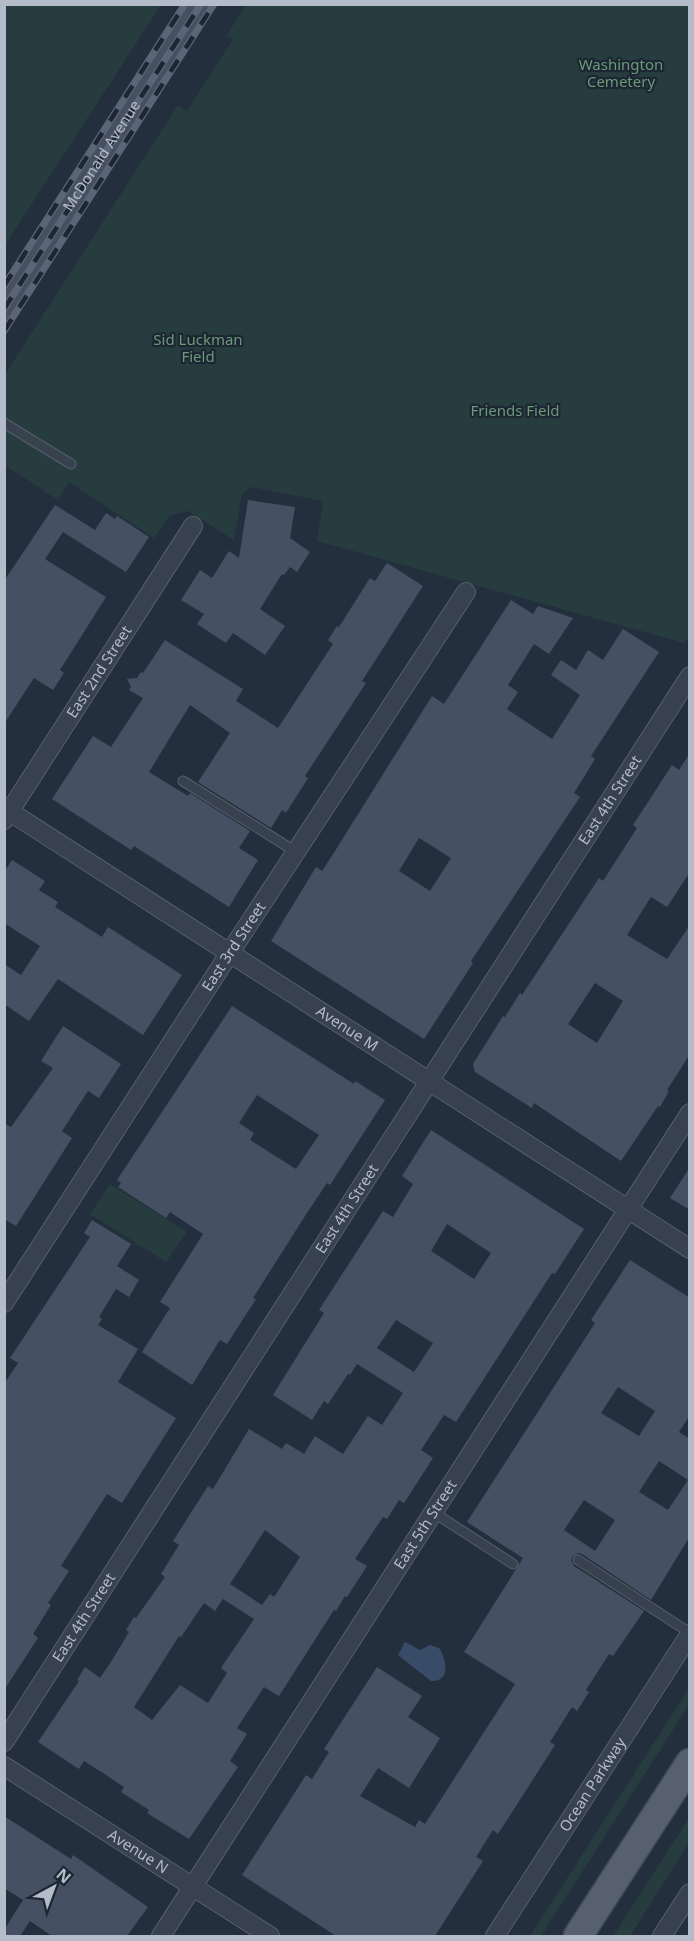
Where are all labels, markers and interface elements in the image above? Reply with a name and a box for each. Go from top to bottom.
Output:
park label: Washington Cemetery [579,54,663,91]
street label: McDonald Avenue [58,96,144,215]
park label: Sid Luckman Field [153,329,243,366]
park label: Friends Field [470,400,560,420]
street label: East 2nd Street [61,621,136,722]
street label: East 4th Street [573,751,646,848]
street label: East 3rd Street [197,897,270,995]
street label: Avenue M [313,1000,383,1055]
street label: East 4th Street [310,1159,383,1257]
street label: East 5th Street [388,1475,461,1573]
street label: East 4th Street [47,1568,120,1665]
street label: Ocean Parkway [554,1733,630,1835]
street label: Avenue N [104,1824,173,1878]
north arrow [24,1857,84,1917]
text: N [52,1863,76,1888]

